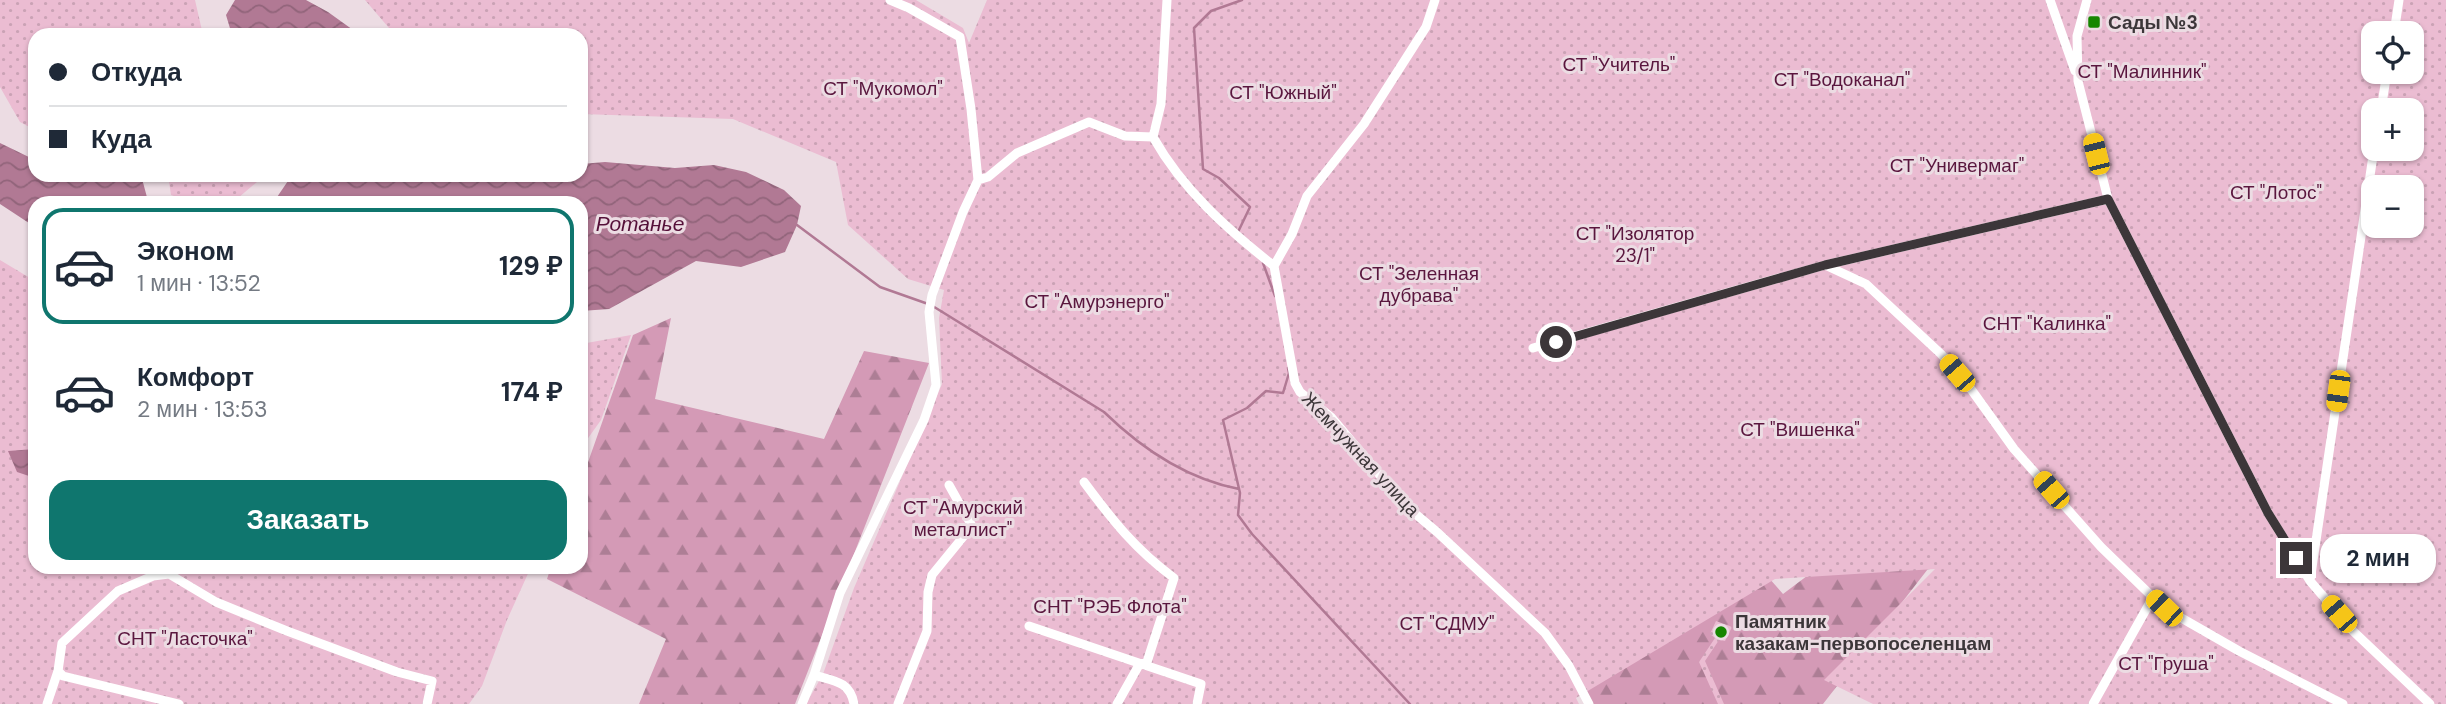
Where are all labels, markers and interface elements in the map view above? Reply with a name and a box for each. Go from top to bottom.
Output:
place label: Сады №3 [2108,10,2198,35]
marker: Сады №3 [2086,14,2102,30]
map controls [2361,21,2424,238]
button: locate [2361,21,2424,84]
park label: СТ "Учитель" [1563,52,1675,77]
text: Откуда [91,55,182,89]
park label: СТ "Малинник" [2077,59,2207,84]
park label: СТ "Водоканал" [1774,67,1910,92]
park label: СТ "Мукомол" [823,76,943,101]
park label: СТ "Южный" [1229,80,1337,105]
button: + [2361,98,2424,161]
text: Куда [91,122,152,156]
car [2081,131,2112,177]
park label: СТ "Универмаг" [1890,153,2024,178]
button: − [2361,175,2424,238]
park label: СТ "Лотос" [2230,180,2322,205]
water label: Ротанье [596,210,684,238]
park label: СТ "Изолятор 23/1" [1576,221,1694,268]
text: Эконом [137,234,235,268]
icon: car [53,235,116,298]
text: 129 ₽ [499,249,563,283]
park label: СТ "Зеленная дубрава" [1359,261,1479,308]
text: 1 мин · 13:52 [137,268,261,298]
park label: СТ "Амурэнерго" [1024,289,1170,314]
park label: СНТ "Калинка" [1983,311,2111,336]
route start [1540,326,1572,358]
car [1936,350,1979,396]
text: Комфорт [137,360,254,394]
icon: car [53,361,116,424]
car [2325,369,2352,413]
text: 174 ₽ [501,375,563,409]
street label: Жемчужная улица [1296,387,1425,522]
text: 2 мин · 13:53 [137,394,268,424]
park label: СТ "Вишенка" [1740,417,1860,442]
car [2030,467,2073,513]
button: Заказать [49,480,567,560]
park label: СТ "Амурский металлист" [903,495,1023,542]
callout: 2 мин [2320,534,2436,582]
route end [2280,542,2312,574]
text: 2 мин [2346,543,2410,573]
car [2142,586,2187,630]
car [2318,591,2361,637]
park label: СНТ "РЭБ Флота" [1033,594,1187,619]
place label: Памятник казакам-первопоселенцам [1735,609,1991,656]
park label: СТ "СДМУ" [1400,611,1494,636]
marker: Памятник казакам-первопоселенцам [1713,624,1729,640]
park label: СНТ "Ласточка" [117,626,253,651]
park label: СТ "Груша" [2118,651,2214,676]

